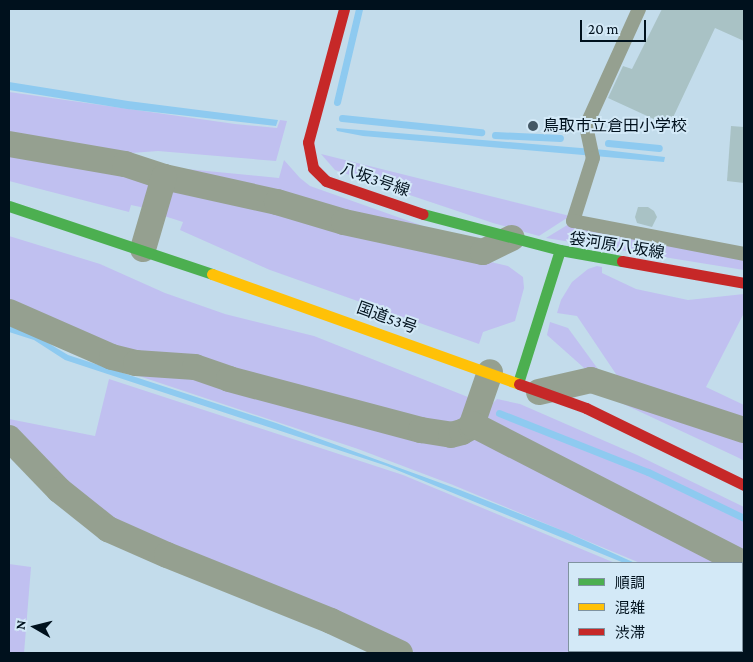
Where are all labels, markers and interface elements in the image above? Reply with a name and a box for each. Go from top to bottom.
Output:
scale bar [583,10,649,42]
text: 20 m [588,21,619,37]
place label: 鳥取市立倉田小学校 [543,116,687,136]
marker: 鳥取市立倉田小学校 [527,120,539,132]
street label: 八坂3号線 [338,159,412,201]
street label: 袋河原八坂線 [568,229,666,263]
street label: 国道53号 [354,298,420,338]
legend [568,562,743,652]
text: 順調 [615,575,645,591]
text: 混雑 [615,600,645,616]
north arrow [10,602,60,652]
text: N [12,619,29,631]
text: 渋滞 [615,625,645,641]

